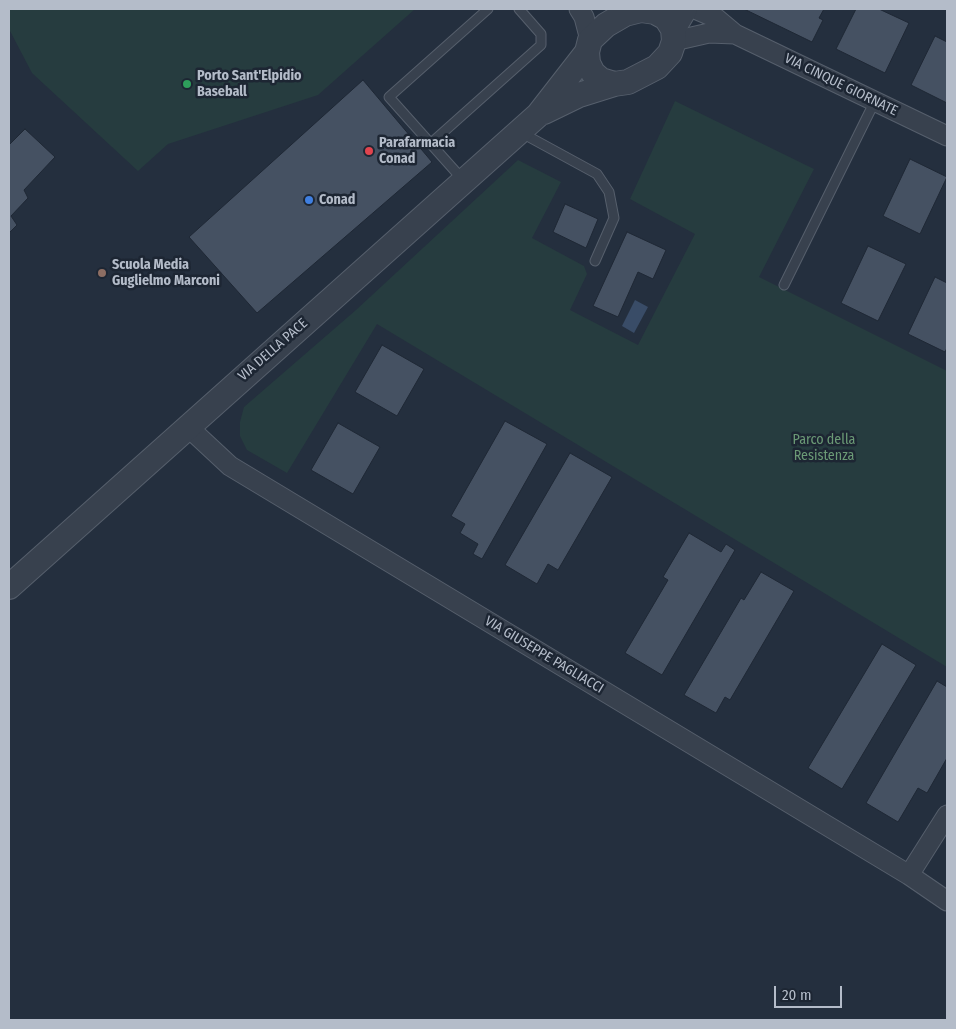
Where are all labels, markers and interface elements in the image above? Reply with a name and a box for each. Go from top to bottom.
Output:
street label: VIA CINQUE GIORNATE [782,50,900,120]
place label: Porto Sant'Elpidio Baseball [197,68,302,100]
marker: Porto Sant'Elpidio Baseball [181,78,193,90]
place label: Parafarmacia Conad [379,135,455,168]
marker: Parafarmacia Conad [363,145,375,157]
place label: Conad [319,192,355,208]
marker: Conad [303,194,315,206]
place label: Scuola Media Guglielmo Marconi [112,257,220,290]
marker: Scuola Media Guglielmo Marconi [96,267,108,279]
street label: VIA DELLA PACE [235,315,311,385]
park label: Parco della Resistenza [793,432,855,464]
street label: VIA GIUSEPPE PAGLIACCI [482,613,606,697]
scale bar [776,976,844,1008]
text: 20 m [782,986,812,1004]

